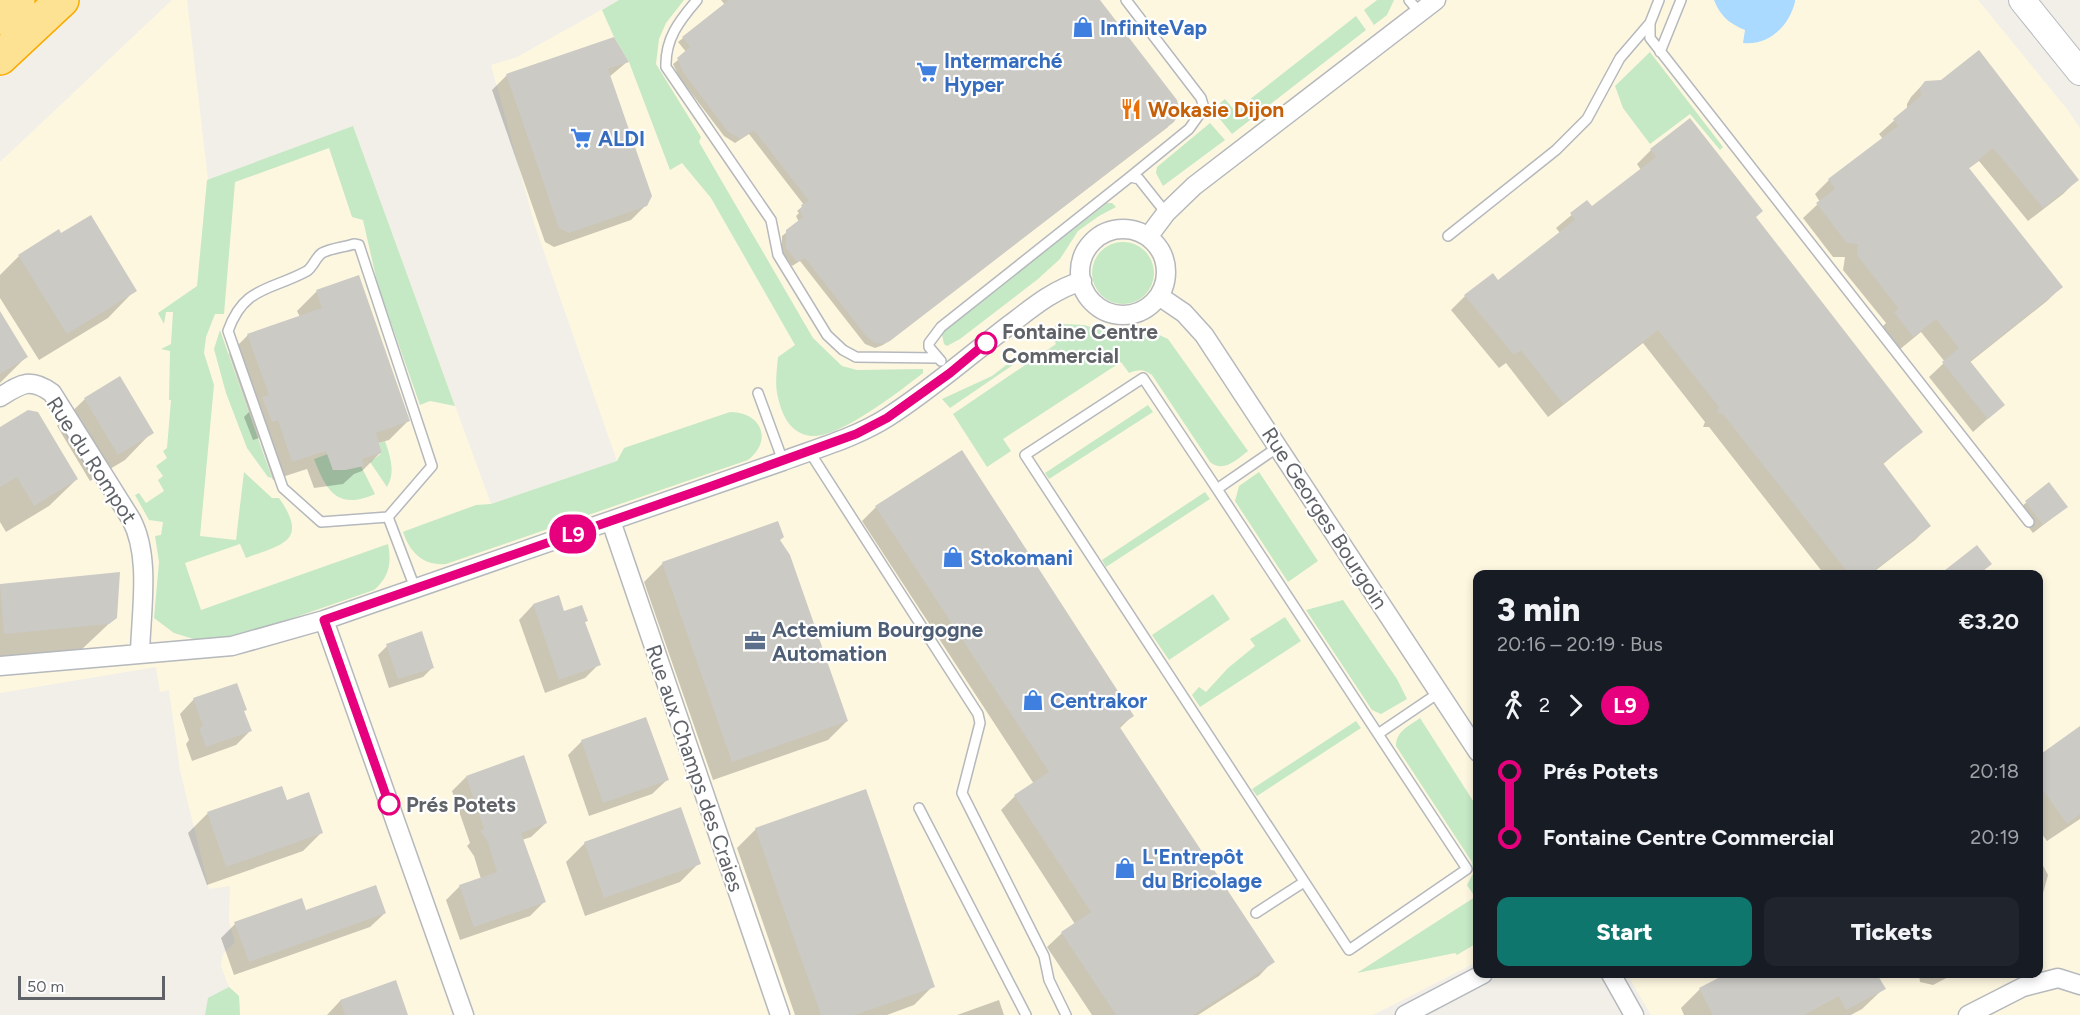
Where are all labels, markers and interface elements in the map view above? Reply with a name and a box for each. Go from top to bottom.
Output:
shop icon: InfiniteVap [1071,15,1095,39]
place label: InfiniteVap [1100,15,1207,40]
place label: Intermarché Hyper [944,48,1063,97]
supermarket icon: Intermarché Hyper [915,60,939,84]
restaurant icon: Wokasie Dijon [1119,97,1143,121]
place label: Wokasie Dijon [1148,97,1284,122]
supermarket icon: ALDI [569,126,593,150]
place label: ALDI [598,126,645,151]
place label: Fontaine Centre Commercial [1002,319,1158,368]
marker: Fontaine Centre Commercial [975,332,997,354]
street label: Rue du Rompot [42,392,142,528]
street label: Rue Georges Bourgoin [1257,422,1393,614]
line badge: L9 [546,514,600,554]
text: L9 [561,522,585,547]
shop icon: Stokomani [941,545,965,569]
place label: Stokomani [970,545,1073,570]
text: 3 min [1497,590,1580,629]
text: €3.20 [1959,608,2019,635]
place label: Actemium Bourgogne Automation [772,617,983,666]
office icon: Actemium Bourgogne Automation [743,629,767,653]
text: 20:16 – 20:19 · Bus [1497,632,1663,656]
street label: Rue aux Champs des Craies [641,641,749,895]
shop icon: Centrakor [1021,688,1045,712]
place label: Centrakor [1050,688,1147,713]
icon: walk [1497,689,1530,722]
icon: forward [1559,689,1592,722]
text: 2 [1539,693,1550,717]
text: L9 [1613,693,1637,718]
text: Prés Potets [1543,758,1658,785]
text: 20:18 [1969,759,2019,783]
place label: Prés Potets [406,792,516,817]
marker: Prés Potets [378,793,400,815]
text: Fontaine Centre Commercial [1543,824,1834,851]
text: 20:19 [1970,825,2019,849]
place label: L'Entrepôt du Bricolage [1142,844,1262,893]
shop icon: L'Entrepôt du Bricolage [1113,856,1137,880]
button: Start [1497,897,1752,966]
button: Tickets [1764,897,2019,966]
scale bar [18,973,165,1000]
text: 50 m [27,977,64,996]

